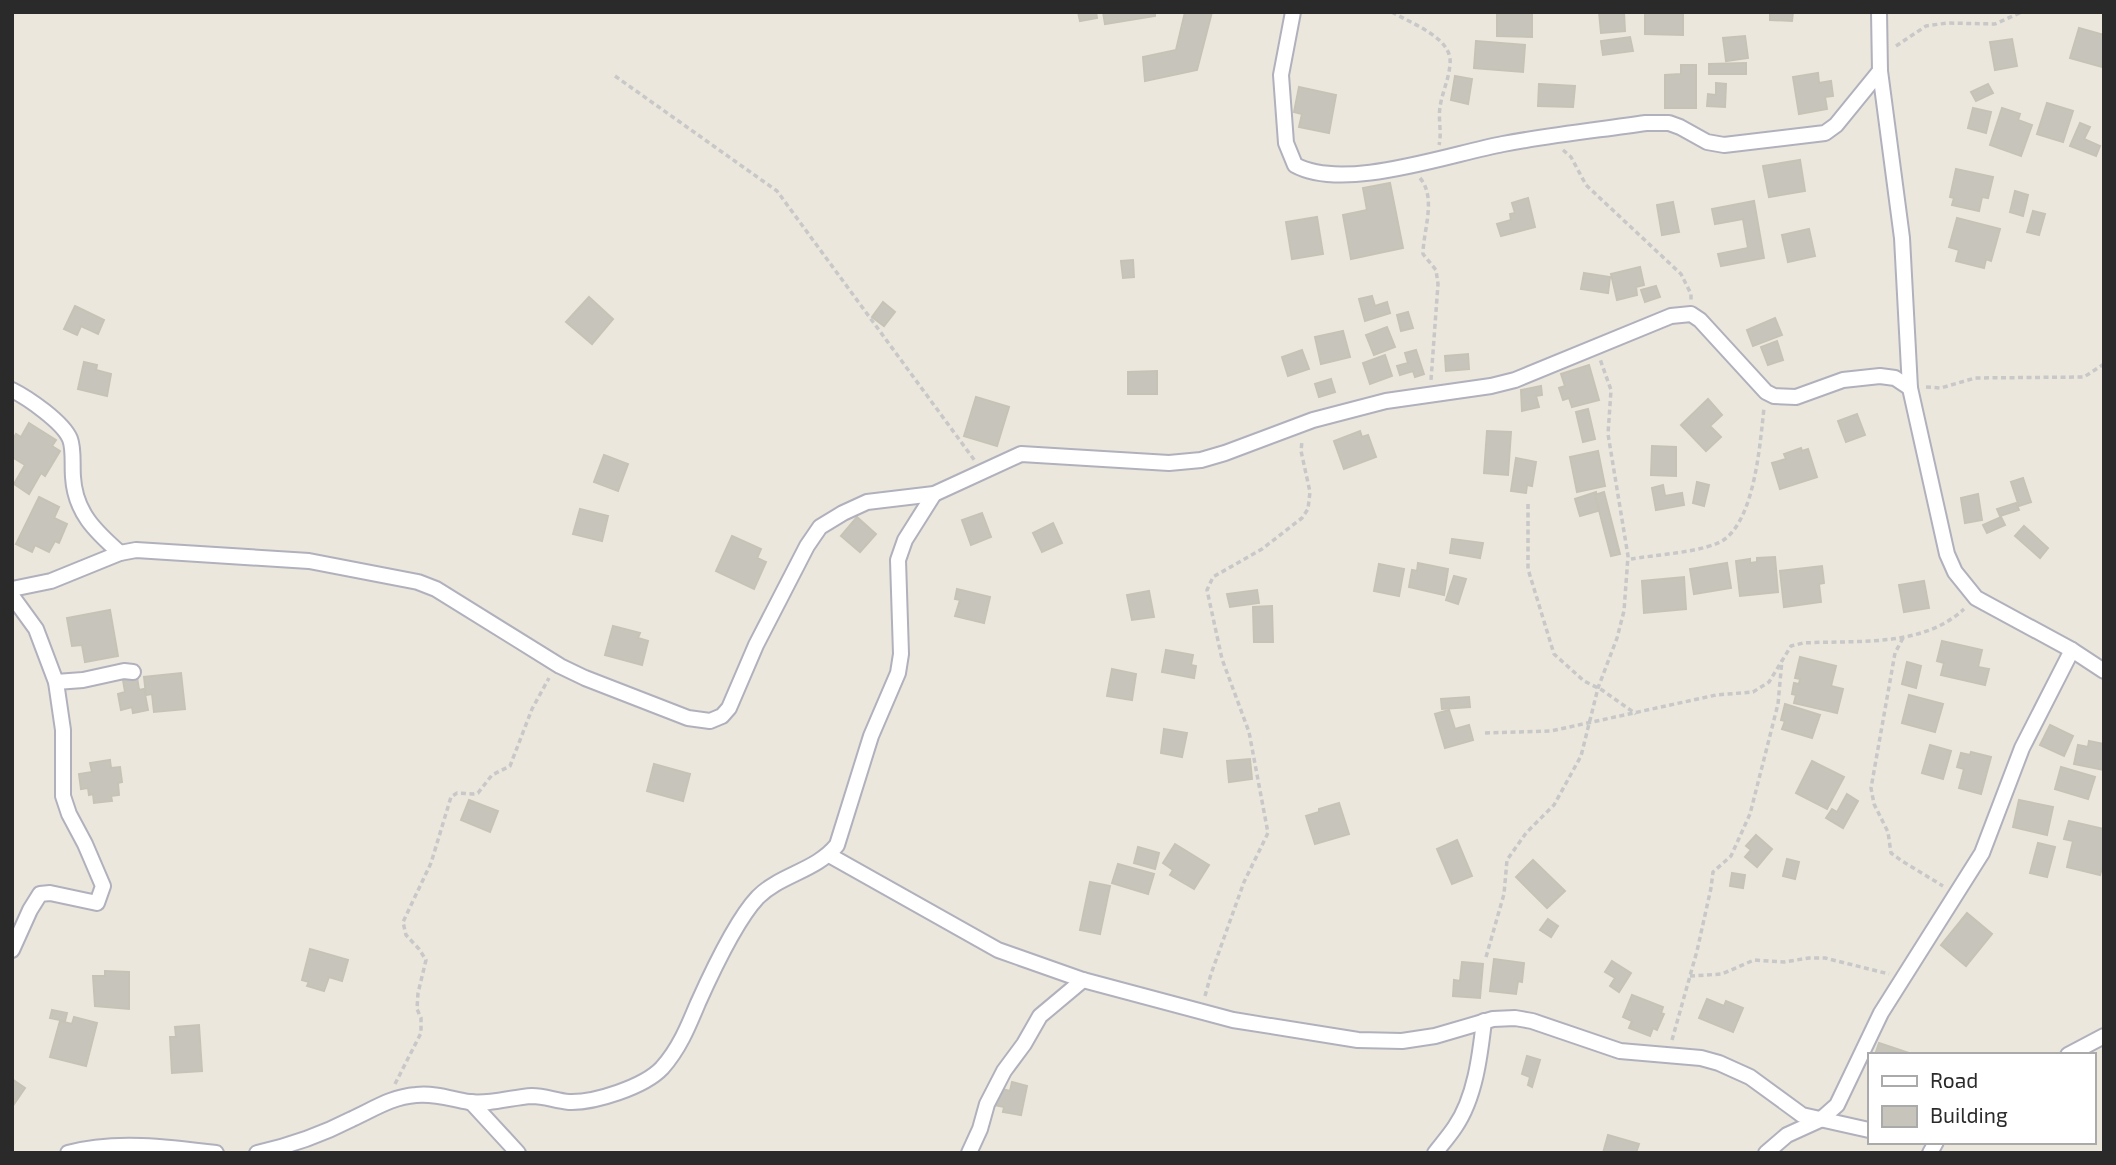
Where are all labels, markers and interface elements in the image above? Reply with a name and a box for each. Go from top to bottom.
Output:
legend [1868,1053,2095,1144]
text: Road [1930,1067,1978,1092]
text: Building [1930,1102,2008,1127]

